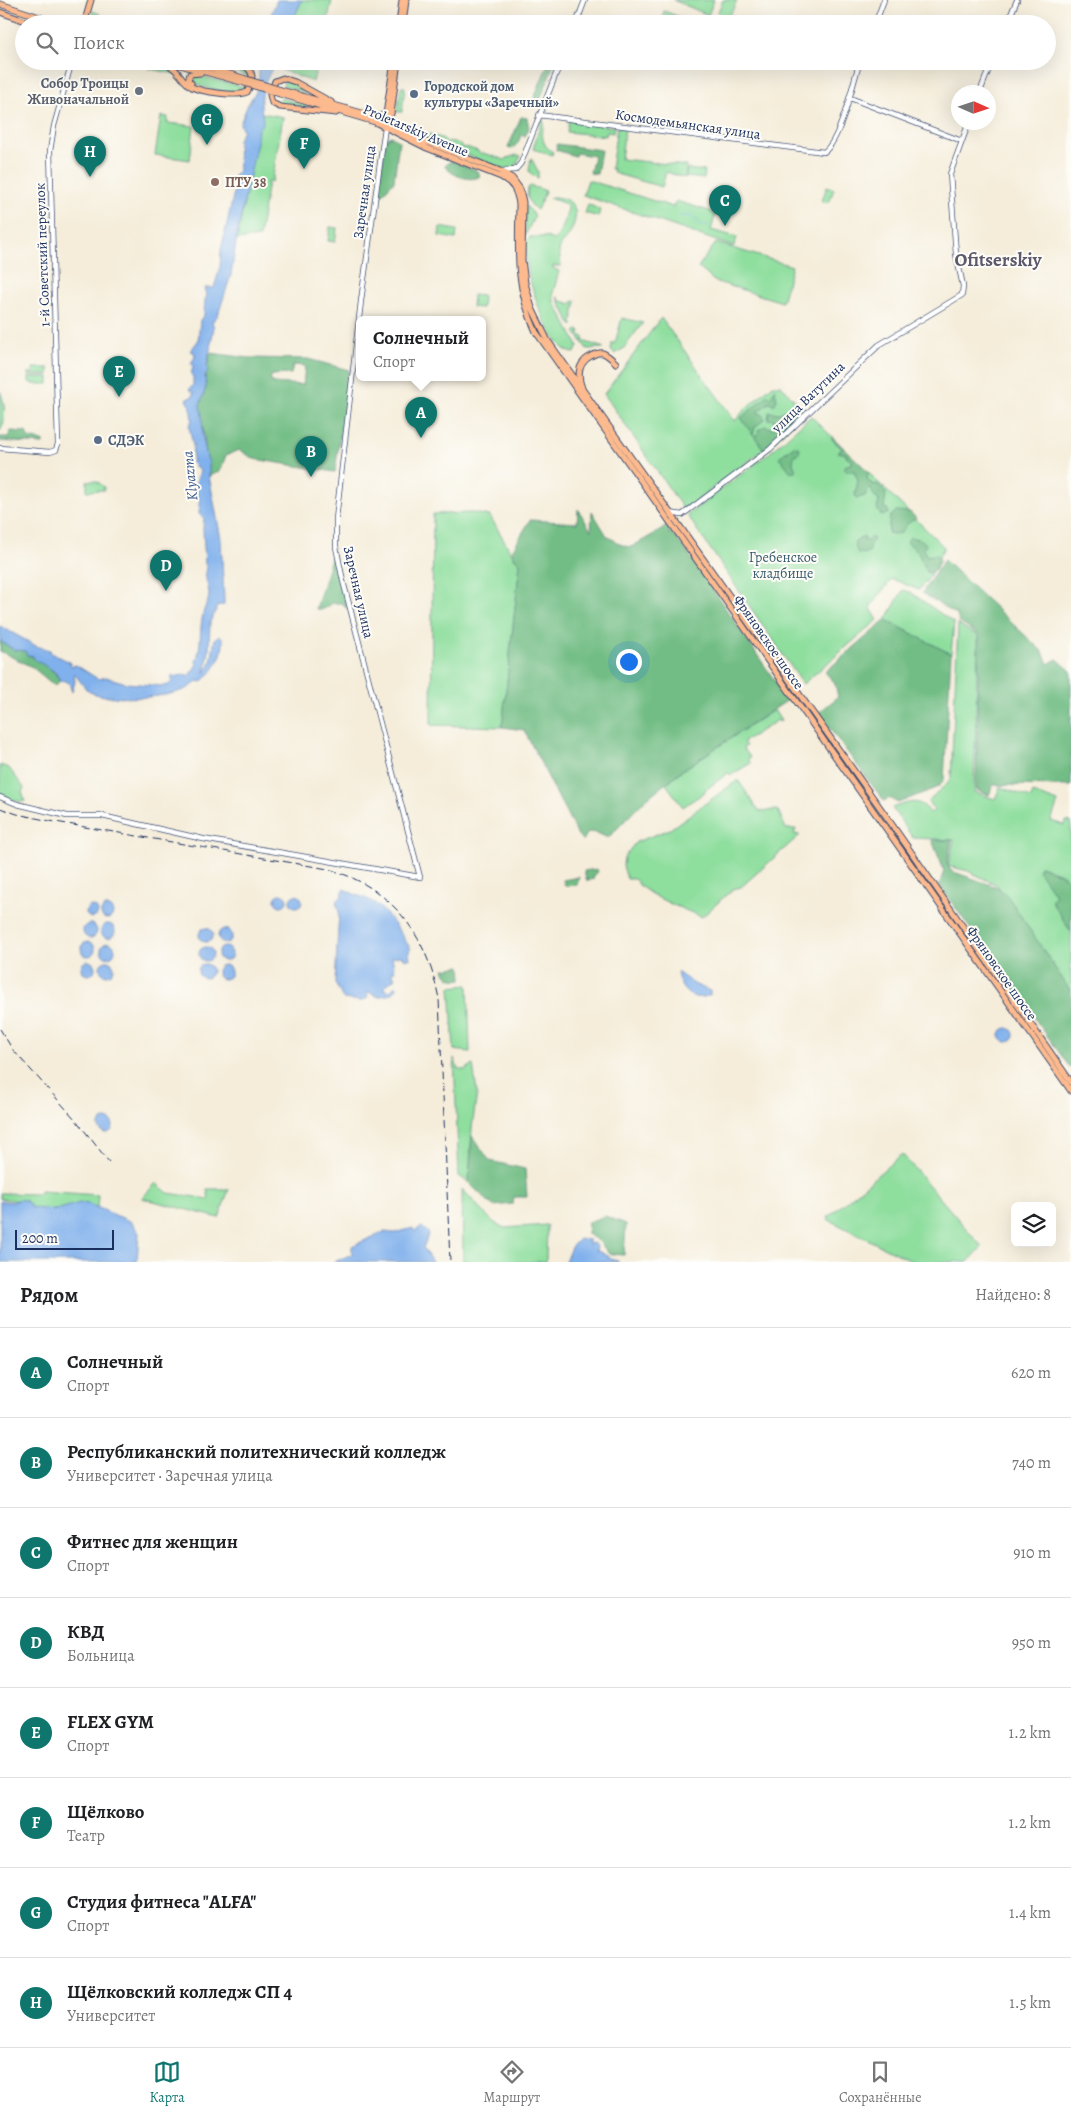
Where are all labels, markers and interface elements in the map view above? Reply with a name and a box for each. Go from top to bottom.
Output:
search box [15,15,1056,70]
icon: search [33,29,61,57]
text: Поиск [73,30,125,56]
place label: Собор Троицы Живоначальной [27,74,129,109]
place label: Городской дом культуры «Заречный» [424,77,559,112]
marker: Собор Троицы Живоначальной [133,85,145,97]
north arrow [951,85,996,130]
marker: Городской дом культуры «Заречный» [408,88,420,100]
street label: Proletarskiy Avenue [360,100,472,161]
pin: G [191,104,223,145]
street label: Космодемьянская улица [614,105,762,144]
pin: F [288,128,320,169]
pin: H [74,136,106,177]
street label: Заречная улица [349,144,381,240]
place label: ПТУ 38 [225,173,267,192]
marker: ПТУ 38 [209,176,221,188]
street label: 1-й Советский переулок [30,183,55,327]
pin: C [709,185,741,226]
district label: Ofitserskiy [954,247,1043,273]
popup [356,316,486,381]
text: Солнечный [373,325,469,351]
text: Спорт [373,351,415,373]
pin: E [103,356,135,397]
street label: улица Ватутина [767,357,849,438]
pin: A [405,397,437,438]
place label: СДЭК [108,431,145,450]
marker: СДЭК [92,434,104,446]
pin: B [295,436,327,477]
water label: Klyazma [177,450,203,502]
street label: Заречная улица [339,544,378,641]
park label: Гребенское кладбище [749,548,817,583]
pin: D [150,550,182,591]
street label: Фряновское шоссе [729,591,808,693]
your location [616,649,642,675]
street label: Фряновское шоссе [962,922,1041,1024]
map controls [1011,1202,1056,1247]
button: layers [1011,1202,1056,1247]
scale bar [15,1227,114,1250]
text: 200 m [22,1229,58,1248]
text: Рядом [20,1281,78,1309]
text: Найдено: 8 [975,1284,1051,1306]
text: Солнечный [67,1349,163,1375]
text: A [31,1362,41,1384]
text: 620 m [1011,1362,1051,1384]
text: Спорт [67,1375,109,1397]
text: Республиканский политехнический колледж [67,1439,446,1465]
text: B [31,1452,41,1474]
text: 740 m [1012,1452,1051,1474]
text: Университет · Заречная улица [67,1465,273,1487]
text: Фитнес для женщин [67,1529,238,1555]
text: C [31,1542,41,1564]
text: 910 m [1013,1542,1051,1564]
text: Спорт [67,1555,109,1577]
text: КВД [67,1619,105,1645]
text: D [30,1632,42,1654]
text: 950 m [1012,1632,1051,1654]
text: Больница [67,1645,135,1667]
text: FLEX GYM [67,1709,154,1735]
text: E [31,1722,41,1744]
text: 1.2 km [1009,1722,1051,1744]
text: Спорт [67,1735,109,1757]
text: Щёлково [67,1799,144,1825]
text: F [32,1812,40,1834]
text: 1.2 km [1009,1812,1051,1834]
text: Театр [67,1825,105,1847]
text: Студия фитнеса "ALFA" [67,1889,256,1915]
text: G [31,1902,41,1924]
text: 1.4 km [1009,1902,1051,1924]
text: Спорт [67,1915,109,1937]
text: Щёлковский колледж СП 4 [67,1979,292,2005]
text: H [30,1992,42,2014]
text: 1.5 km [1009,1992,1051,2014]
text: Университет [67,2005,155,2027]
tab: Карта [149,2058,185,2107]
tab: Маршрут [484,2058,540,2107]
tab: Сохранённые [839,2058,922,2107]

